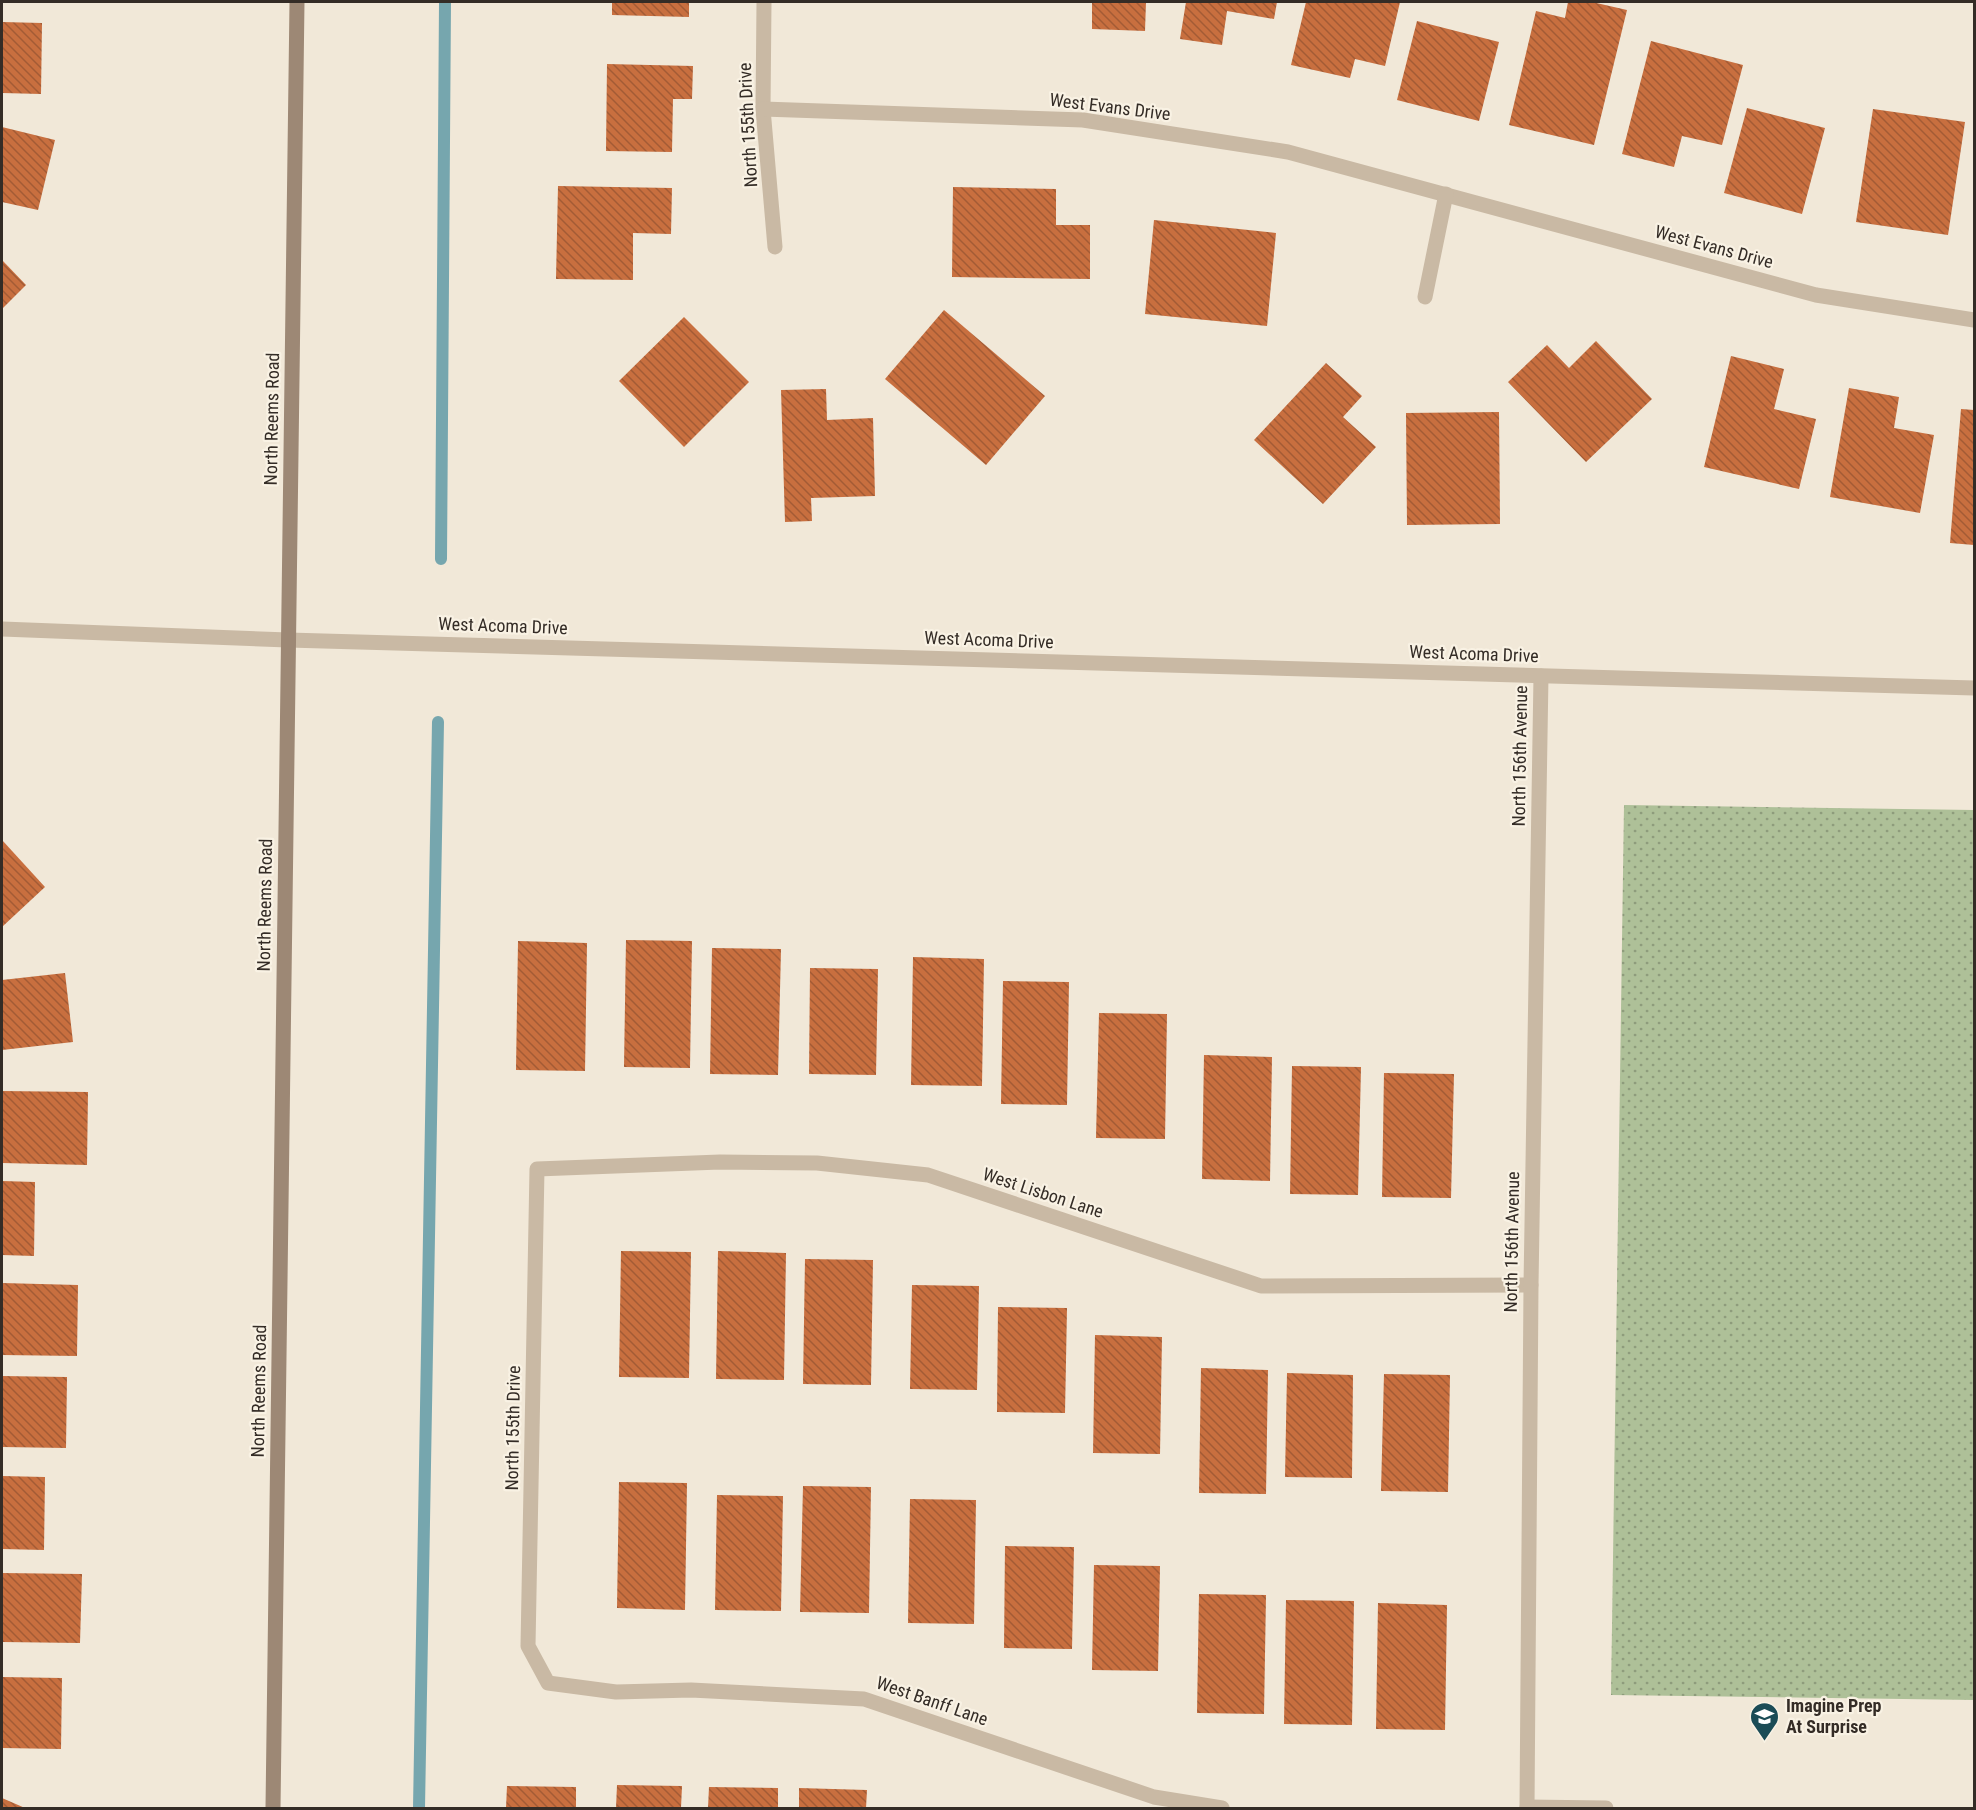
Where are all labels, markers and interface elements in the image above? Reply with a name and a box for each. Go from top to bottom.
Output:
street label: North 155th Drive [734,62,761,188]
street label: West Evans Drive [1049,89,1172,124]
street label: West Evans Drive [1653,221,1775,272]
street label: North Reems Road [260,352,283,486]
street label: West Acoma Drive [438,613,568,638]
street label: West Acoma Drive [924,627,1054,652]
street label: West Acoma Drive [1409,641,1539,666]
street label: North 156th Avenue [1508,685,1531,827]
street label: North Reems Road [253,838,276,972]
street label: West Lisbon Lane [980,1163,1106,1222]
street label: North 156th Avenue [1500,1171,1523,1313]
street label: North Reems Road [247,1324,270,1458]
street label: North 155th Drive [501,1365,524,1491]
street label: West Banff Lane [874,1672,991,1729]
place label: Imagine Prep At Surprise [1786,1695,1882,1737]
school or university icon: Imagine Prep At Surprise [1749,1700,1781,1742]

